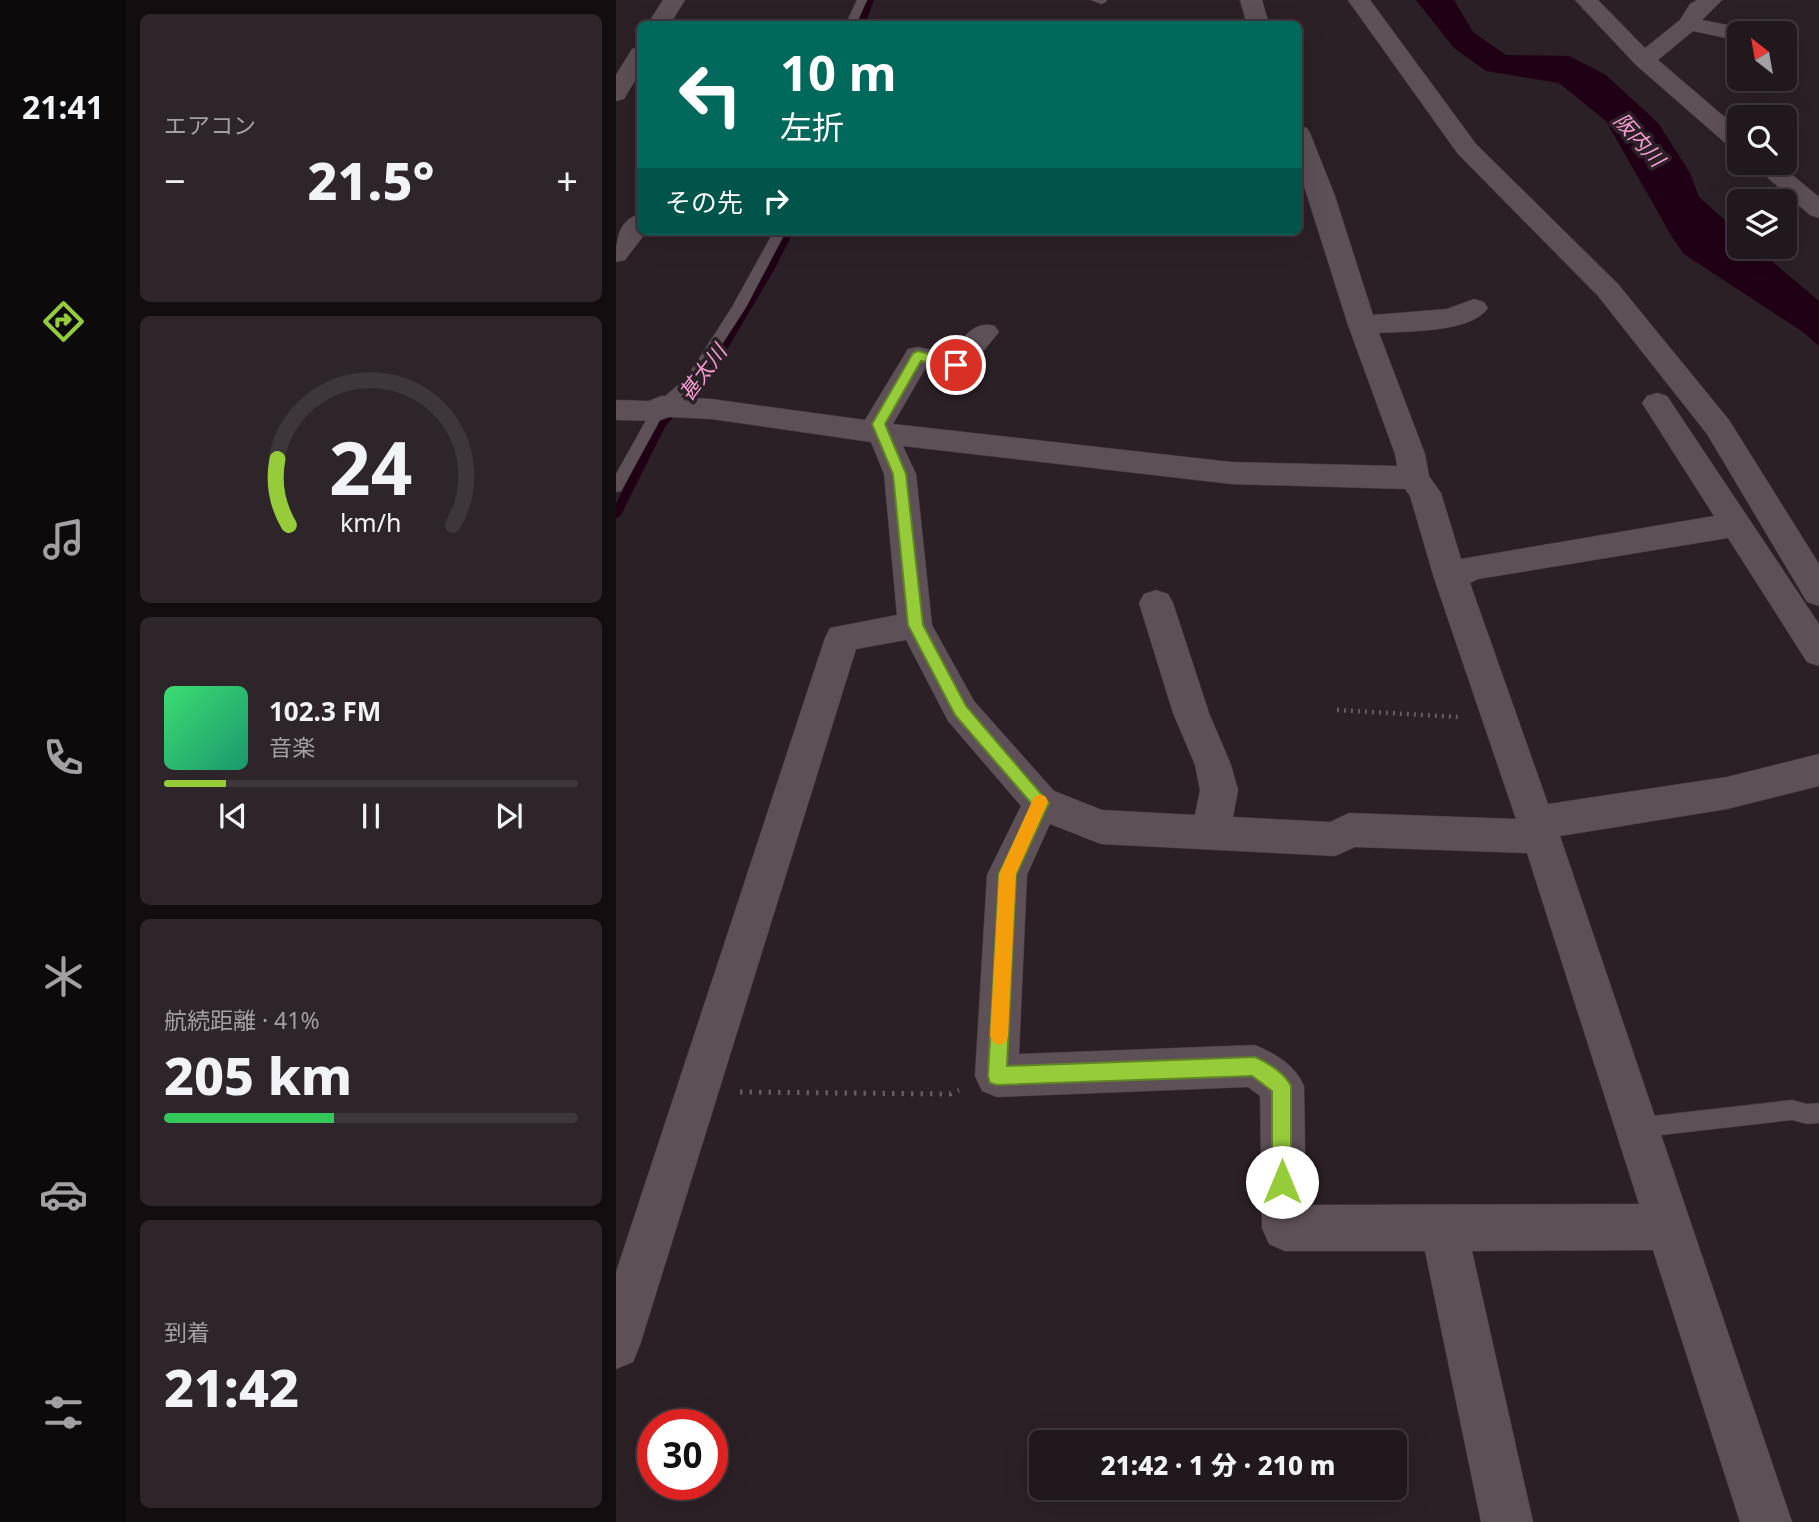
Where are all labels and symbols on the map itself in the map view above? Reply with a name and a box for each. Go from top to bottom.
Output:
north arrow [1727,21,1797,91]
water label: 阪内川 [1608,107,1673,174]
pin [926,335,986,395]
water label: 甚太川 [672,337,734,406]
position arrow [1245,1145,1319,1219]
speed limit sign: 30 [637,1409,728,1500]

